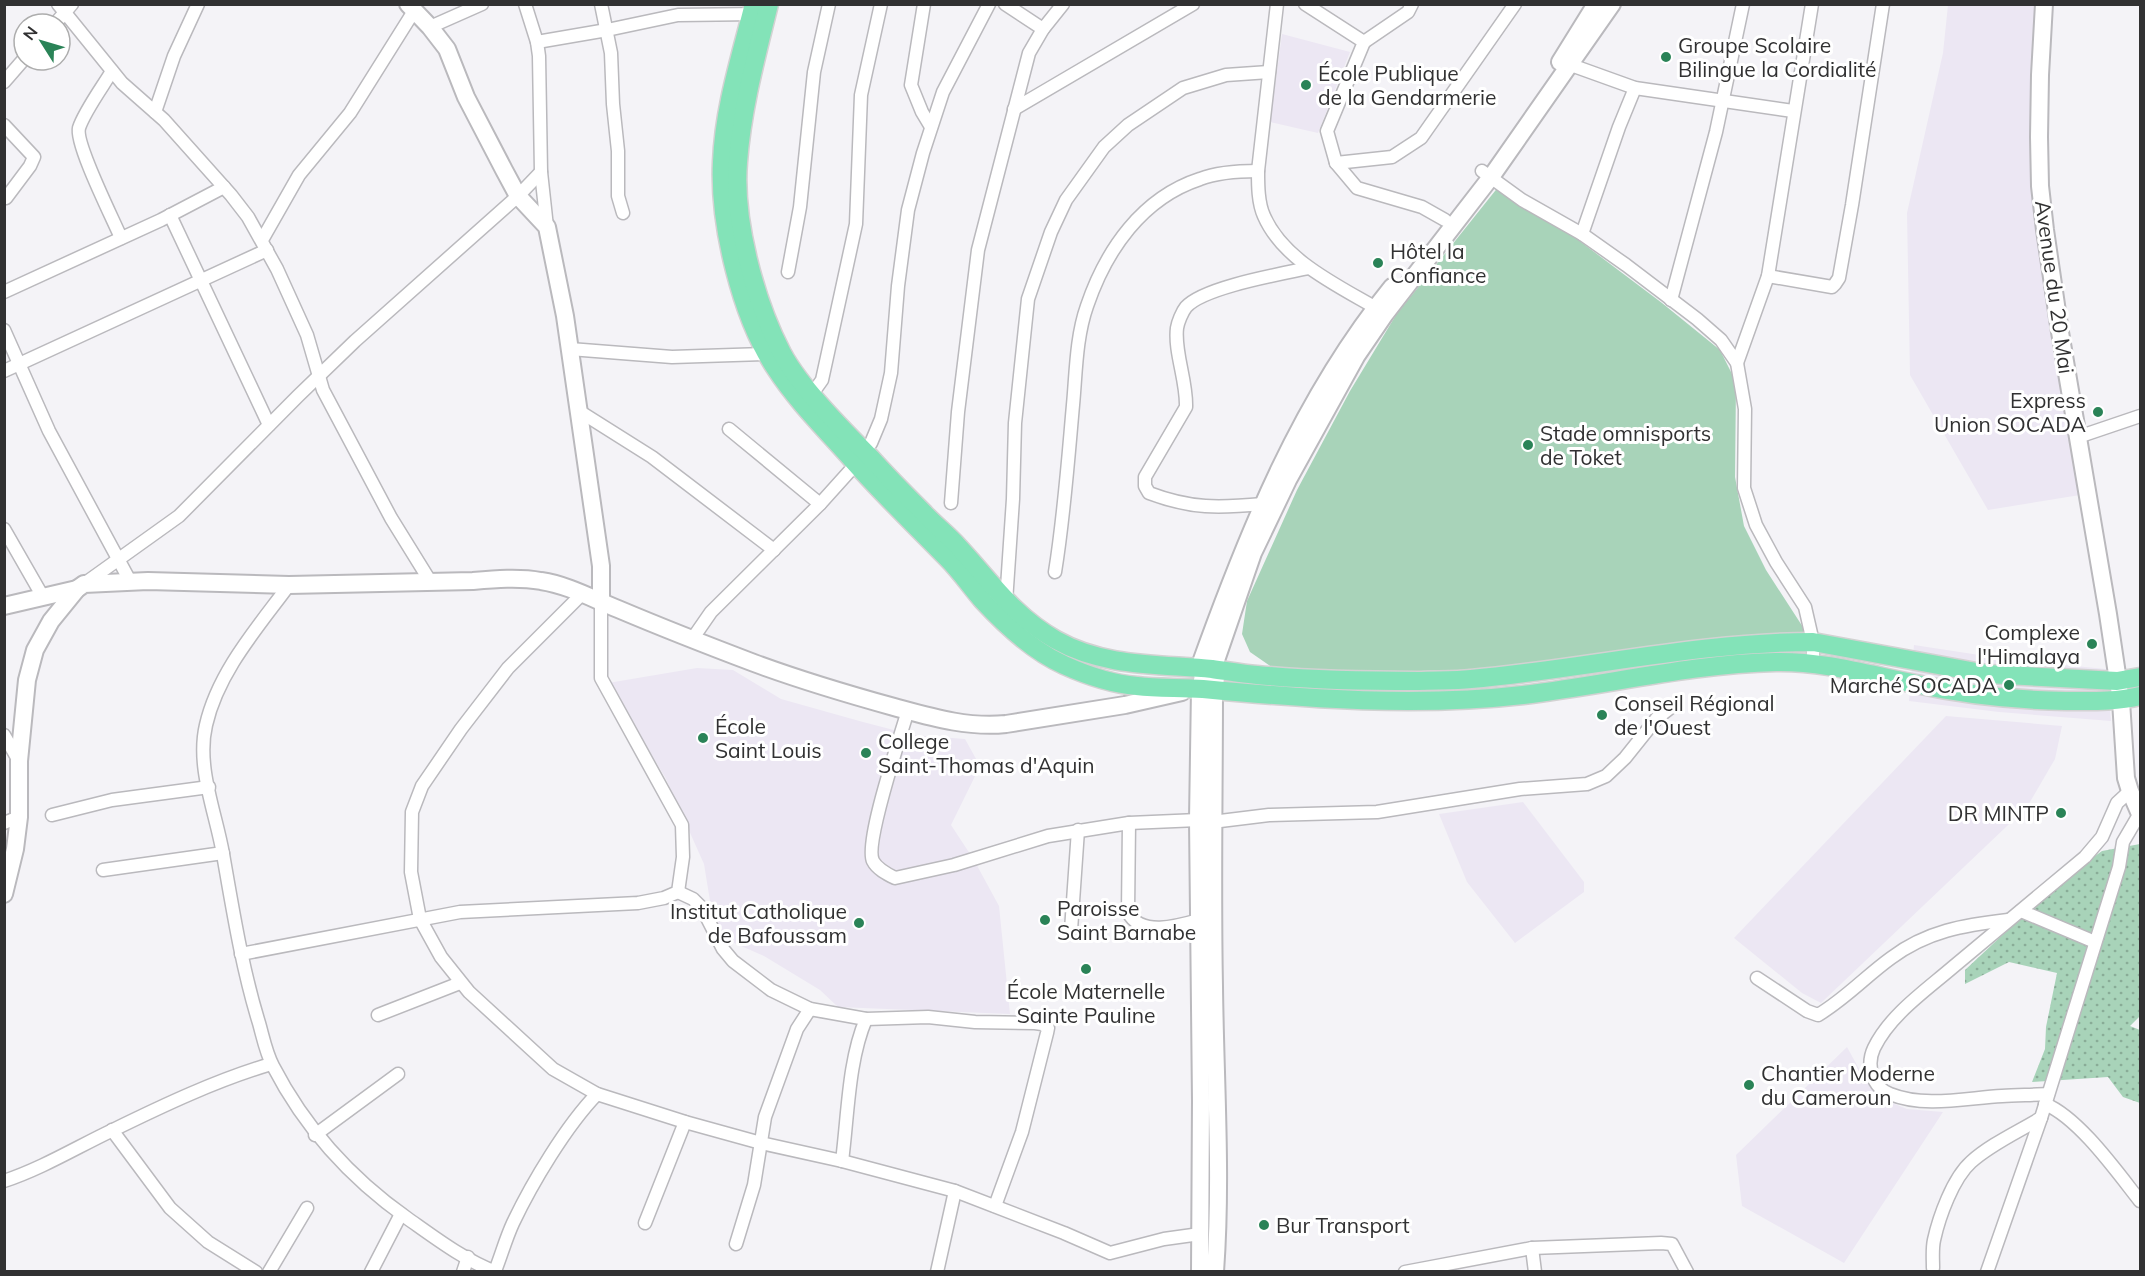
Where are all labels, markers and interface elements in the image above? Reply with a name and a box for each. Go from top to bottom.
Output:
north arrow [12,12,72,72]
text: N [18,22,42,44]
place label: Groupe Scolaire Bilingue la Cordialité [1678,32,1876,82]
marker: Groupe Scolaire Bilingue la Cordialité [1659,50,1673,64]
place label: École Publique de la Gendarmerie [1318,60,1496,110]
marker: École Publique de la Gendarmerie [1299,78,1313,92]
street label: Avenue du 20 Mai [2030,198,2080,376]
place label: Hôtel la Confiance [1390,238,1487,288]
marker: Hôtel la Confiance [1371,256,1385,270]
place label: Express Union SOCADA [1934,387,2087,437]
marker: Express Union SOCADA [2091,405,2105,419]
place label: Stade omnisports de Toket [1540,420,1711,470]
marker: Stade omnisports de Toket [1521,438,1535,452]
place label: Complexe l'Himalaya [1977,619,2080,669]
marker: Complexe l'Himalaya [2085,637,2099,651]
place label: Marché SOCADA [1830,672,1998,698]
marker: Marché SOCADA [2002,678,2016,692]
place label: Conseil Régional de l'Ouest [1614,690,1775,740]
marker: Conseil Régional de l'Ouest [1595,708,1609,722]
place label: École Saint Louis [715,713,822,763]
place label: College Saint-Thomas d'Aquin [878,728,1095,778]
marker: École Saint Louis [696,731,710,745]
marker: College Saint-Thomas d'Aquin [859,746,873,760]
place label: DR MINTP [1948,800,2049,826]
marker: DR MINTP [2054,806,2068,820]
place label: Paroisse Saint Barnabe [1057,895,1196,945]
place label: Institut Catholique de Bafoussam [670,898,847,948]
marker: Paroisse Saint Barnabe [1038,913,1052,927]
marker: Institut Catholique de Bafoussam [852,916,866,930]
marker: École Maternelle Sainte Pauline [1079,962,1093,976]
place label: École Maternelle Sainte Pauline [1007,978,1165,1028]
place label: Chantier Moderne du Cameroun [1761,1060,1935,1110]
marker: Chantier Moderne du Cameroun [1742,1078,1756,1092]
place label: Bur Transport [1276,1212,1410,1238]
marker: Bur Transport [1257,1218,1271,1232]

